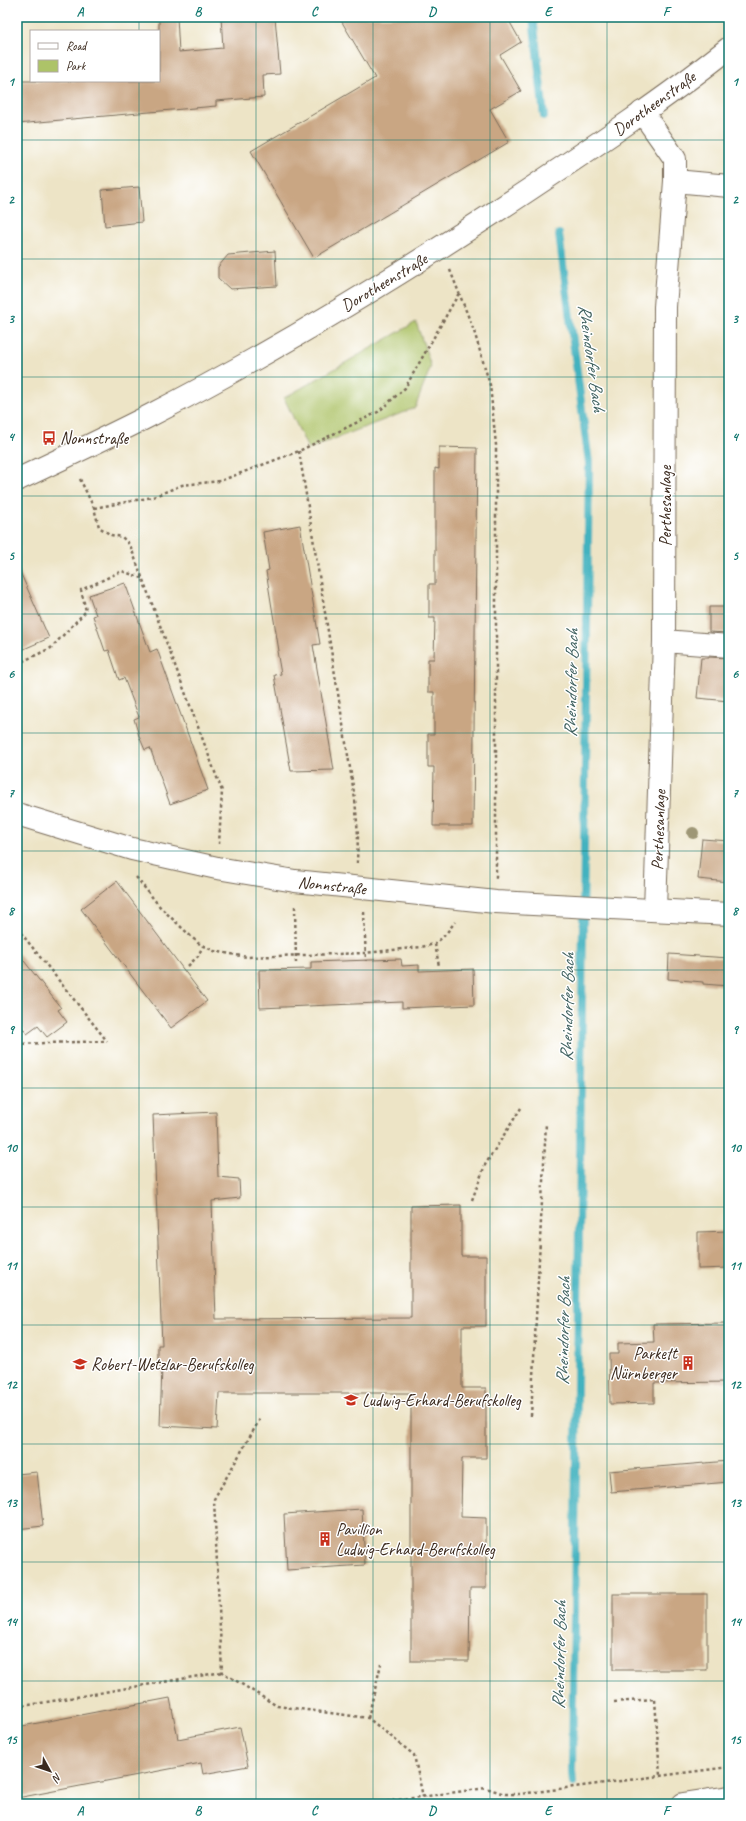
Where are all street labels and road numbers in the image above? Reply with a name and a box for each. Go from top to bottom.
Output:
street label: Dorotheenstraße [609,66,701,140]
street label: Dorotheenstraße [337,248,432,316]
street label: Perthesanlage [655,464,676,546]
street label: Perthesanlage [647,788,670,871]
street label: Nonnstraße [297,871,368,900]

